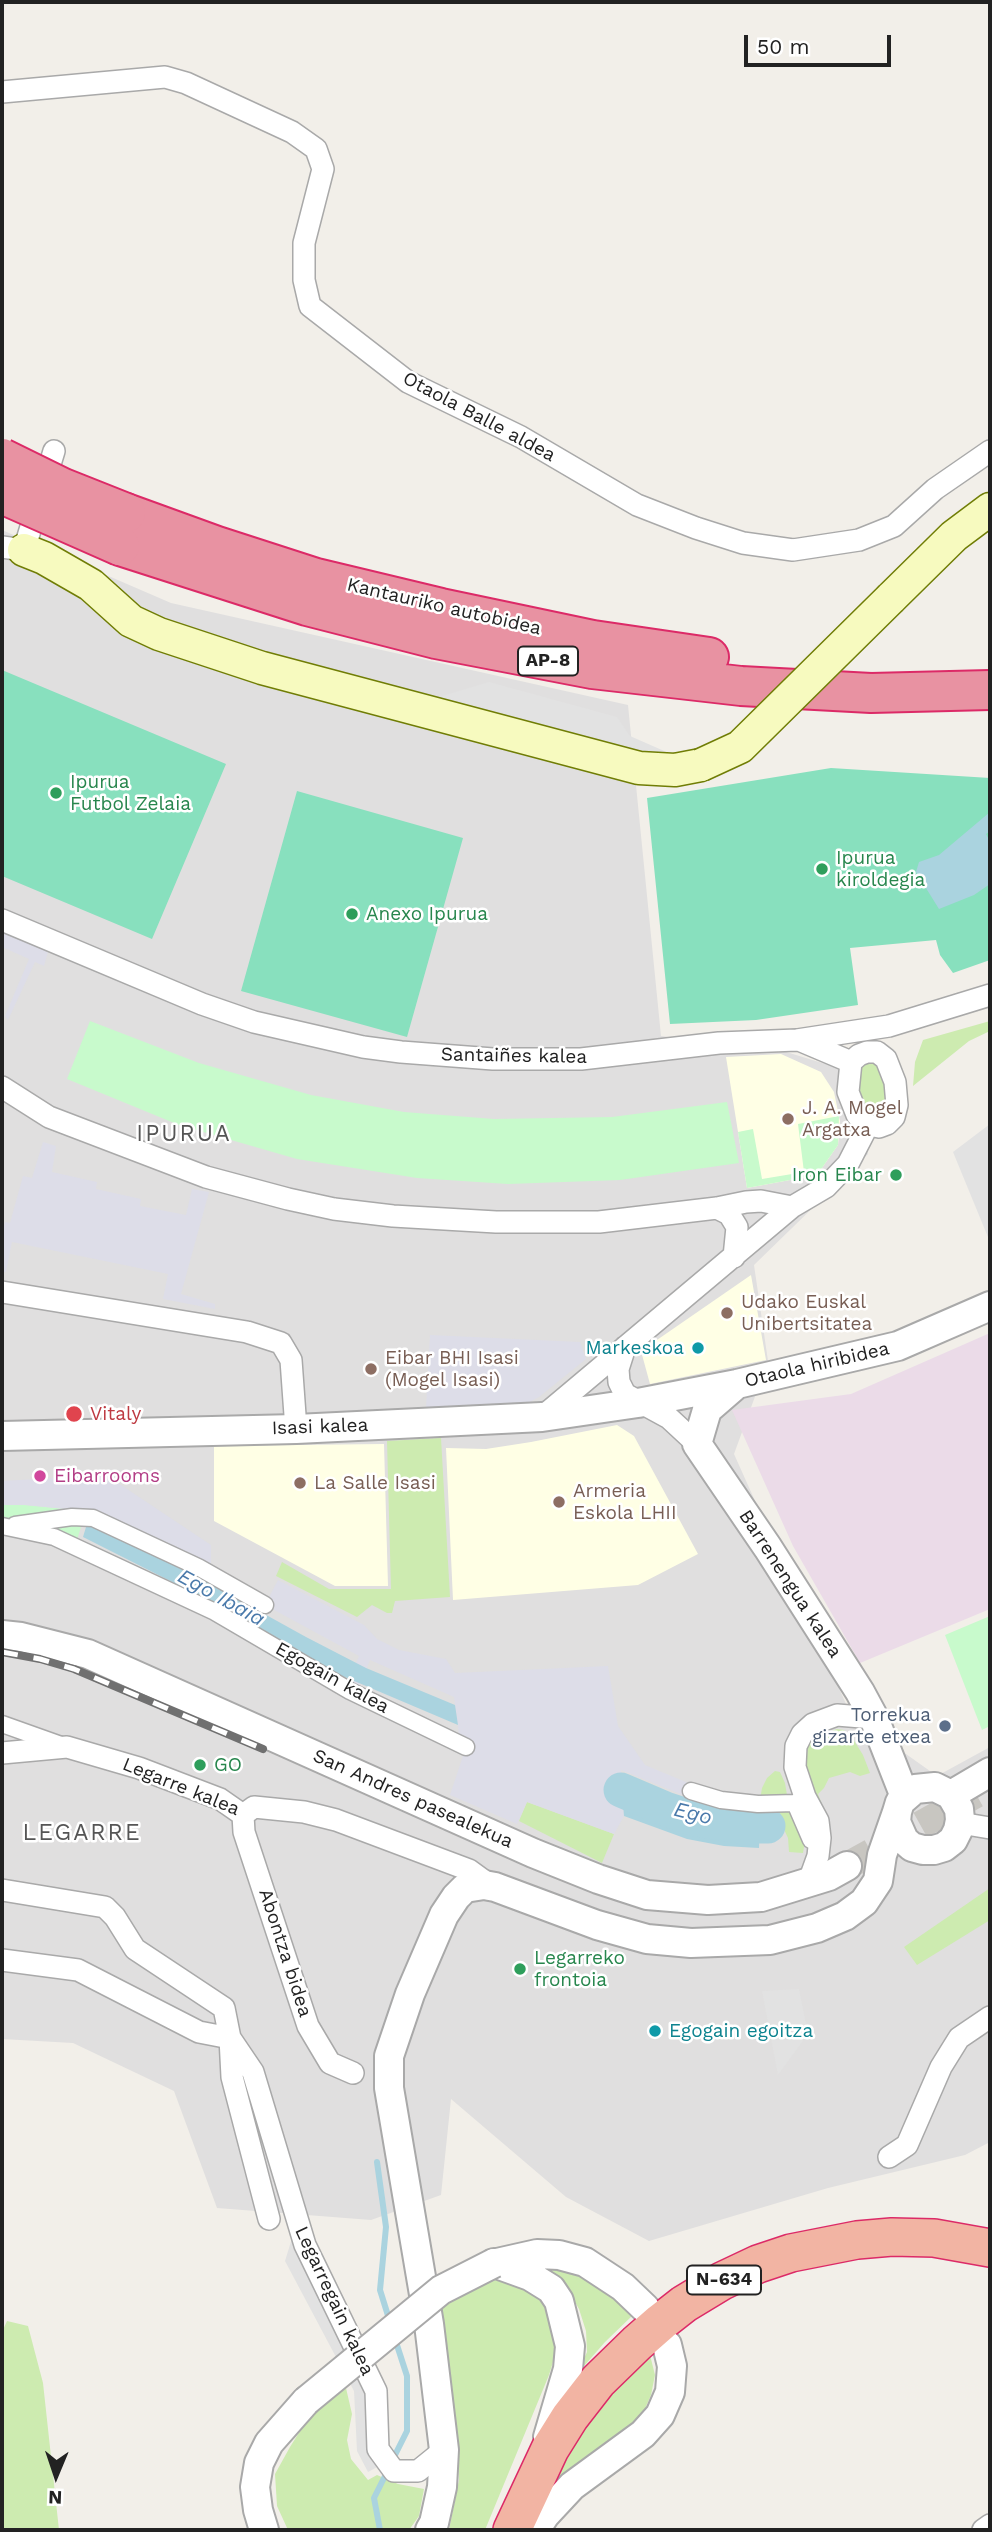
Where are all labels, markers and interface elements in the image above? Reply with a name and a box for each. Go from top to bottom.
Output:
scale bar [747,21,894,65]
text: 50 m [757,34,809,59]
street label: Otaola Balle aldea [399,367,559,467]
street label: Kantauriko autobidea [345,574,543,640]
road number: AP-8 [518,646,578,676]
place label: Ipurua Futbol Zelaia [70,771,191,815]
marker: Ipurua Futbol Zelaia [48,785,64,801]
place label: Ipurua kiroldegia [836,847,925,891]
marker: Ipurua kiroldegia [814,861,830,877]
place label: Anexo Ipurua [366,903,488,925]
marker: Anexo Ipurua [344,906,360,922]
street label: Santaiñes kalea [441,1043,587,1069]
place label: J. A. Mogel Argatxa [802,1097,902,1141]
marker: J. A. Mogel Argatxa [780,1111,796,1127]
district label: IPURUA [137,1120,231,1148]
place label: Iron Eibar [792,1164,882,1186]
marker: Iron Eibar [888,1167,904,1183]
place label: Udako Euskal Unibertsitatea [741,1291,872,1335]
marker: Udako Euskal Unibertsitatea [719,1305,735,1321]
place label: Markeskoa [585,1337,684,1359]
street label: Otaola hiribidea [743,1337,891,1393]
marker: Markeskoa [690,1340,706,1356]
place label: Eibar BHI Isasi (Mogel Isasi) [385,1347,519,1391]
marker: Eibar BHI Isasi (Mogel Isasi) [363,1361,379,1377]
place label: Vitaly [90,1403,141,1425]
marker: Vitaly [64,1404,84,1424]
street label: Isasi kalea [271,1414,369,1440]
place label: Eibarrooms [54,1465,160,1487]
marker: Eibarrooms [32,1468,48,1484]
place label: La Salle Isasi [314,1472,436,1494]
marker: La Salle Isasi [292,1475,308,1491]
place label: Armeria Eskola LHII [573,1480,677,1524]
marker: Armeria Eskola LHII [551,1494,567,1510]
street label: Barrenengua kalea [734,1506,846,1662]
water label: Ego Ibaia [173,1564,269,1632]
street label: Egogain kalea [271,1637,393,1719]
place label: Torrekua gizarte etxea [812,1704,931,1748]
marker: Torrekua gizarte etxea [937,1718,953,1734]
street label: San Andres pasealekua [309,1745,517,1853]
street label: Legarre kalea [119,1753,243,1821]
place label: GO [214,1754,242,1776]
marker: GO [192,1757,208,1773]
water label: Ego [671,1797,715,1831]
district label: LEGARRE [23,1819,141,1847]
street label: Abontza bidea [254,1886,316,2020]
place label: Legarreko frontoia [534,1947,625,1991]
marker: Legarreko frontoia [512,1961,528,1977]
place label: Egogain egoitza [669,2020,813,2042]
marker: Egogain egoitza [647,2023,663,2039]
street label: Legarregain kalea [289,2223,379,2379]
road number: N-634 [687,2266,761,2294]
north arrow [21,2441,91,2511]
text: N [48,2486,63,2509]

